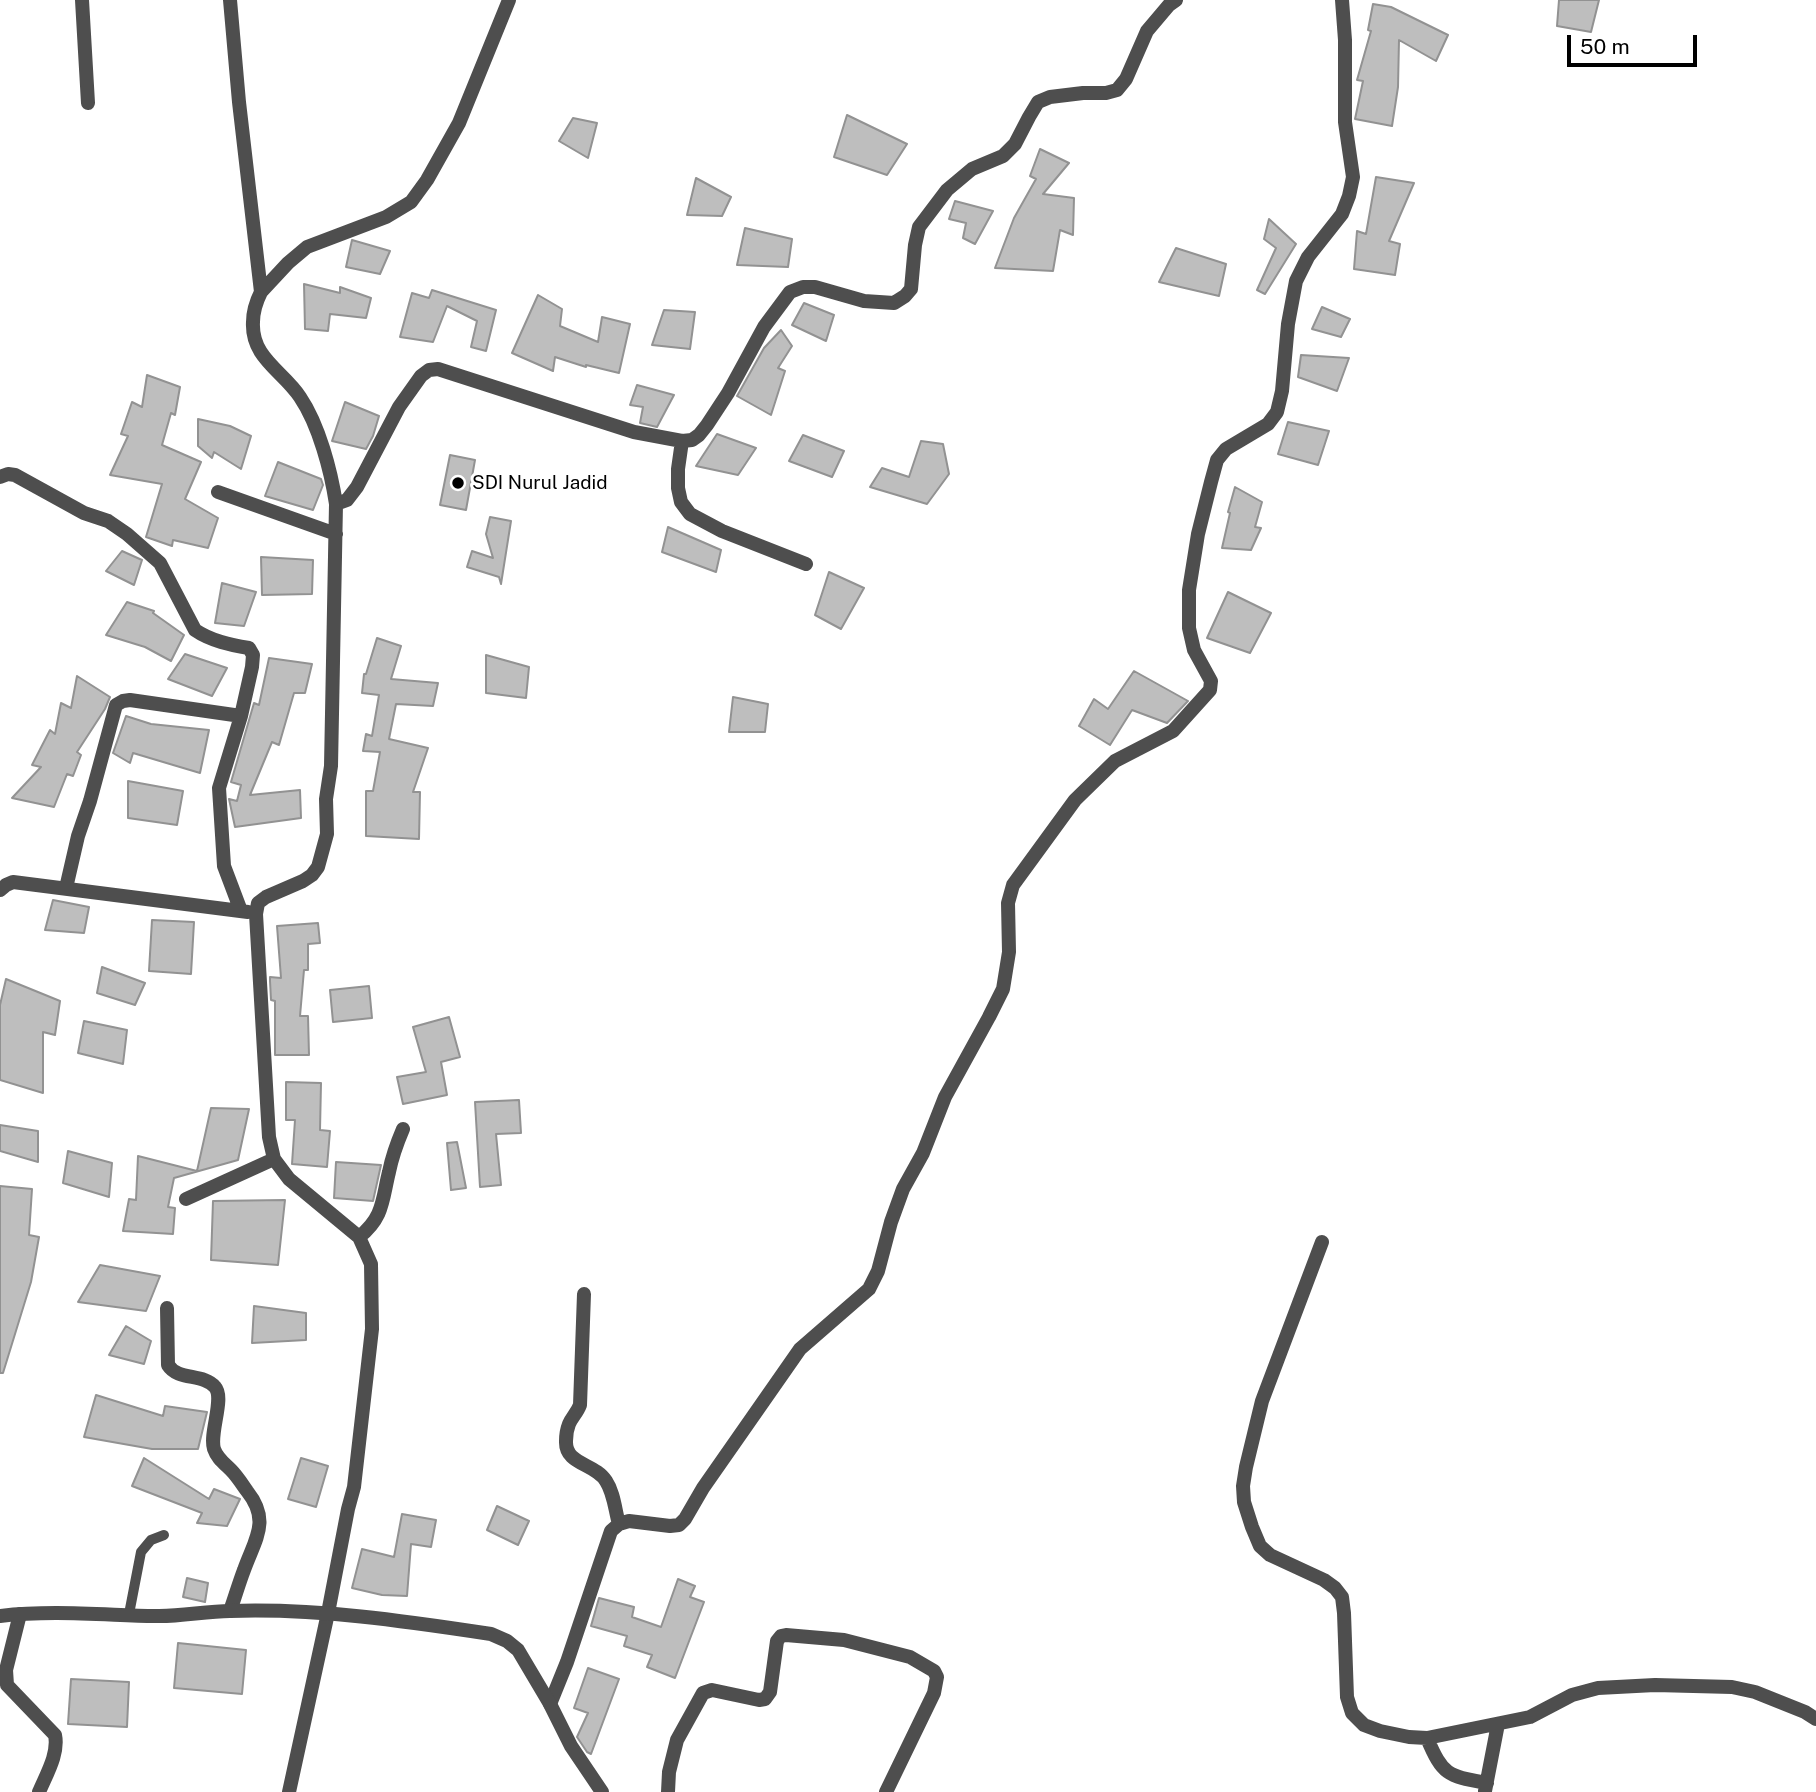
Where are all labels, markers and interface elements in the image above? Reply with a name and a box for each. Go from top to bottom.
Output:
scale bar [1571,21,1700,65]
text: 50 m [1580,34,1630,59]
place label: SDI Nurul Jadid [472,472,608,494]
marker: SDI Nurul Jadid [450,475,466,491]

